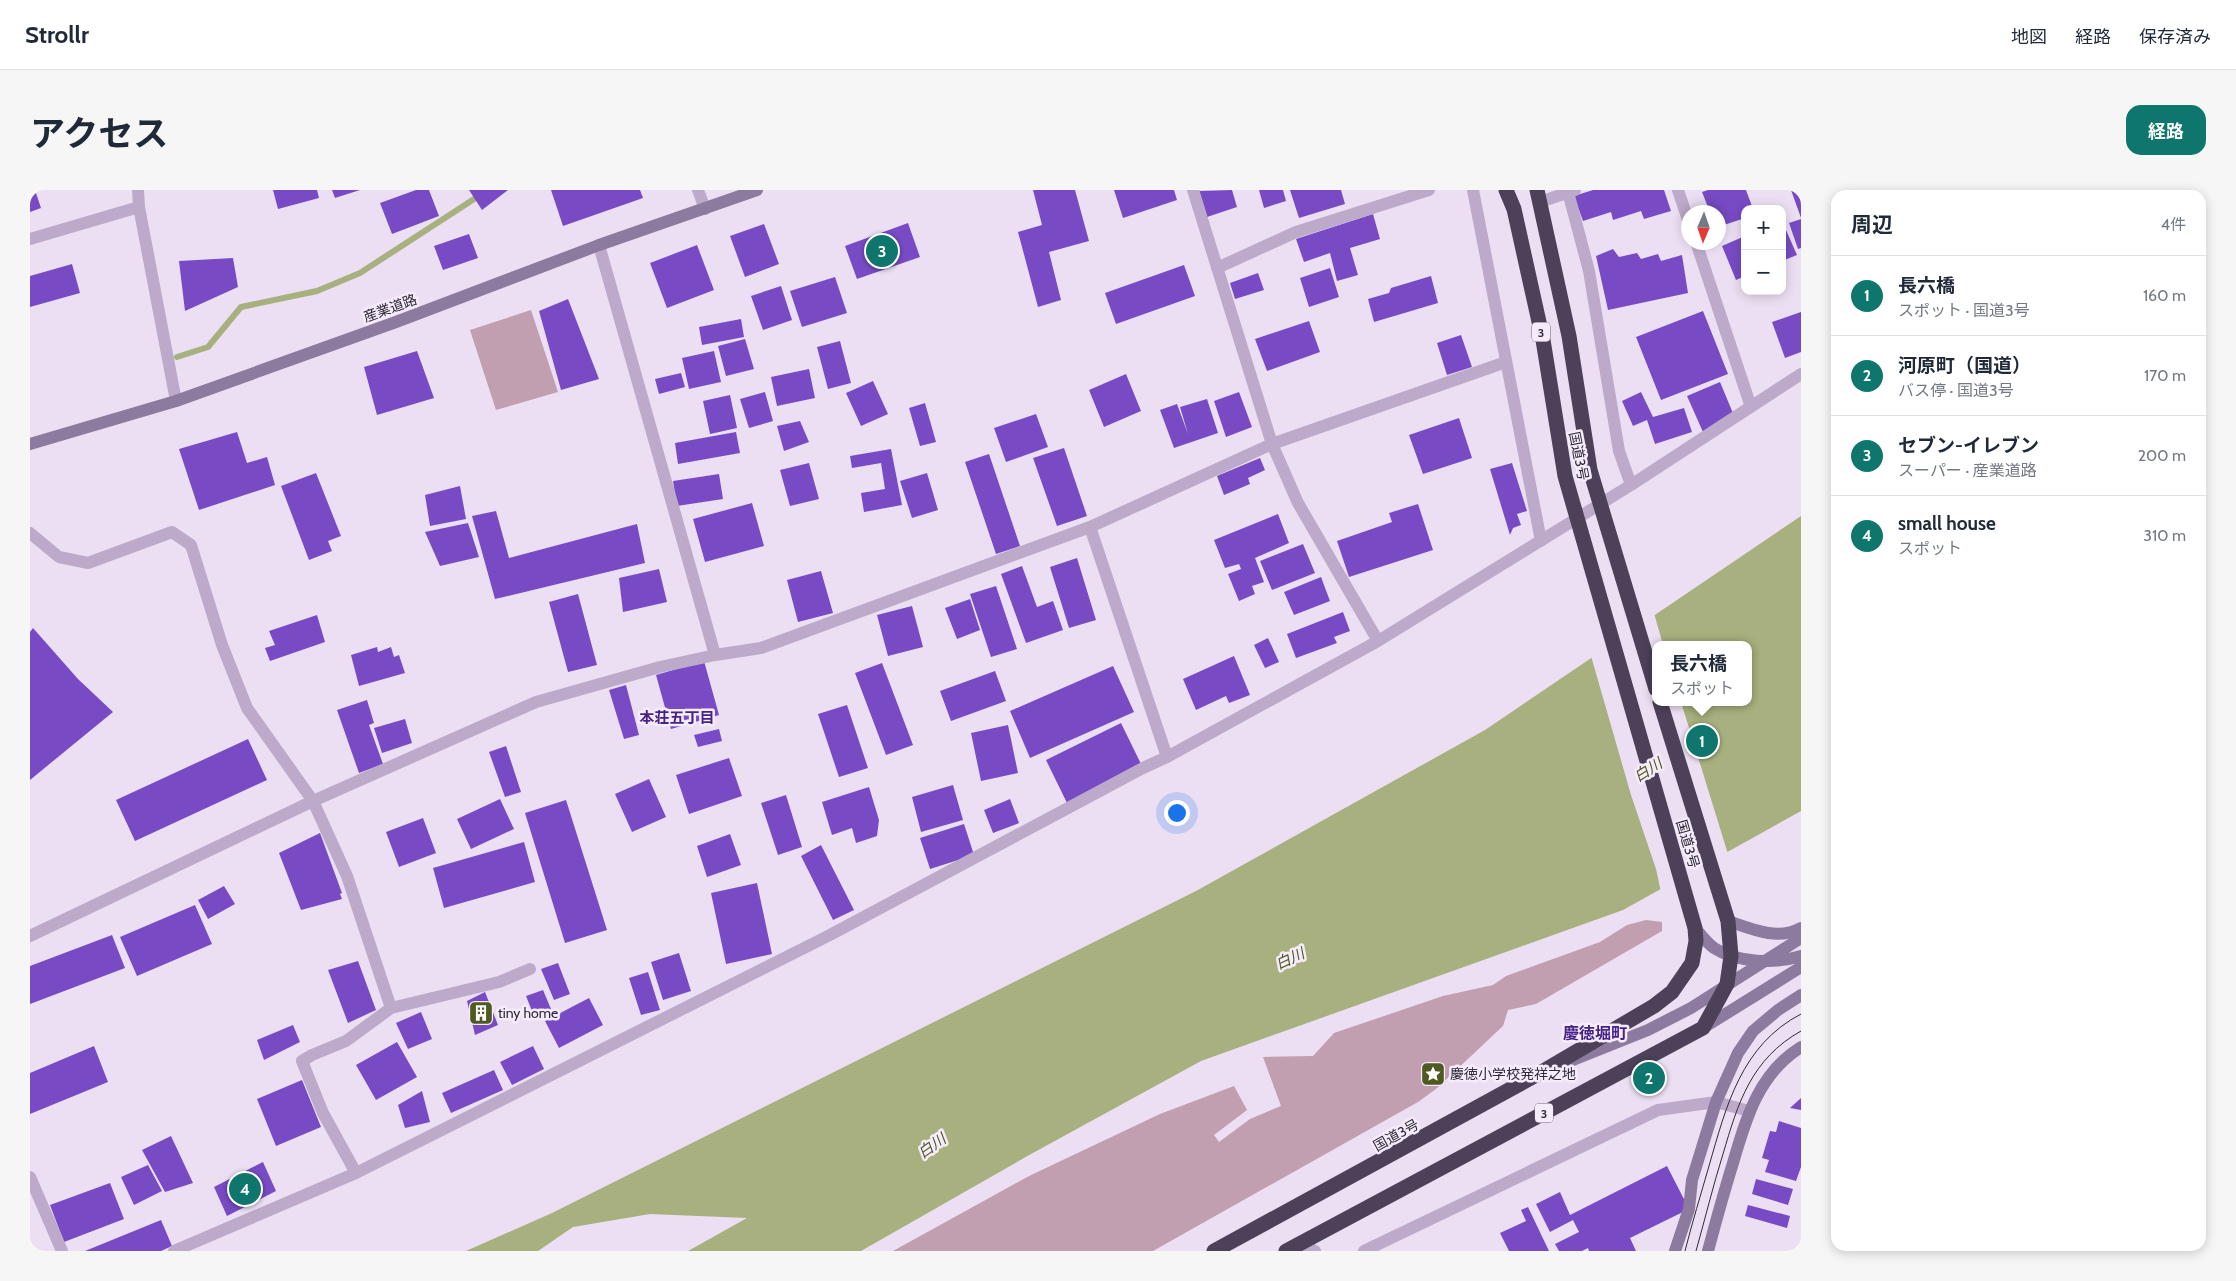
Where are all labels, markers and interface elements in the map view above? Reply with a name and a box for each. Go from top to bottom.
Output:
text: Strollr [25,20,89,49]
text: 地図 [2011,26,2047,48]
text: 経路 [2075,26,2111,48]
text: 保存済み [2139,26,2211,48]
button: 経路 [2126,105,2206,155]
text: アクセス [30,112,168,155]
north arrow [1681,205,1726,250]
map controls [1741,205,1786,295]
button: + [1741,205,1786,250]
text: 周辺 [1851,212,1893,237]
text: 4件 [2161,215,2186,234]
pin: 3 [866,232,898,270]
button: − [1741,250,1786,295]
text: 長六橋 [1898,274,1955,297]
text: 1 [1864,286,1870,305]
text: 160 m [2143,286,2186,305]
street label: 産業道路 [361,290,419,326]
text: スポット · 国道3号 [1898,301,2030,320]
road number: 3 [1532,322,1550,342]
text: 河原町（国道） [1898,354,2031,377]
text: 2 [1863,366,1871,385]
text: 170 m [2144,366,2186,385]
text: バス停 · 国道3号 [1898,381,2014,400]
street label: 国道3号 [1565,430,1593,482]
text: セブン-イレブン [1898,434,2039,457]
text: 3 [1863,446,1871,465]
text: 200 m [2138,446,2186,465]
text: スーパー · 産業道路 [1898,461,2037,480]
text: small house [1898,512,1996,535]
text: 4 [1862,526,1872,545]
text: 310 m [2143,526,2186,545]
text: スポット [1898,539,1962,558]
popup [1652,641,1752,706]
text: 長六橋 [1670,652,1727,675]
text: スポット [1670,679,1734,698]
district label: 本荘五丁目 [639,709,715,727]
pin: 1 [1686,722,1718,760]
water label: 白川 [1631,753,1667,786]
your location [1164,800,1190,826]
street label: 国道3号 [1673,818,1703,870]
water label: 白川 [1273,944,1309,973]
building icon: tiny home [468,1000,494,1026]
place label: tiny home [498,1004,558,1022]
district label: 慶徳堀町 [1563,1024,1627,1043]
pin: 2 [1633,1059,1665,1097]
place icon: 慶徳小学校発祥之地 [1420,1061,1446,1087]
place label: 慶徳小学校発祥之地 [1450,1065,1576,1083]
road number: 3 [1535,1104,1553,1122]
street label: 国道3号 [1370,1115,1422,1155]
water label: 白川 [915,1129,951,1162]
pin: 4 [229,1170,261,1208]

